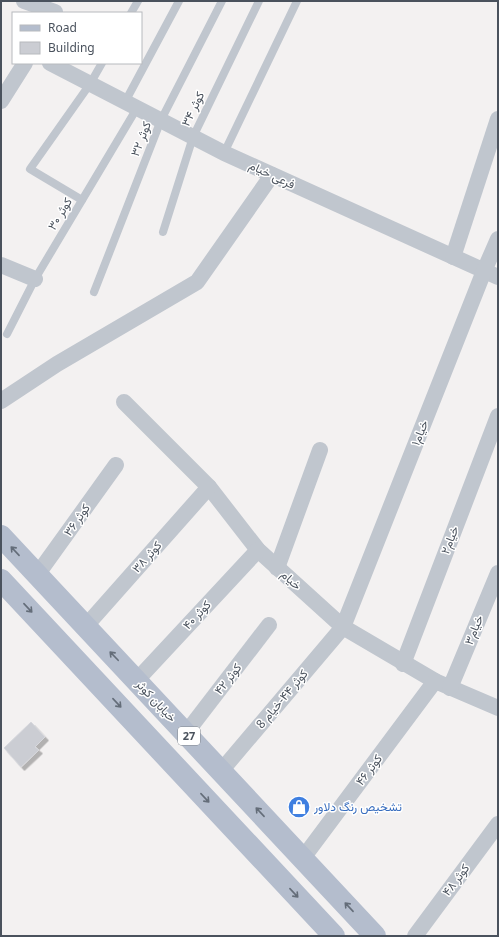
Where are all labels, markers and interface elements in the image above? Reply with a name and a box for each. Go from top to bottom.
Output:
legend [12,12,142,64]
text: Road [48,19,77,36]
text: Building [48,39,95,56]
street label: کوثر ۳۴ [177,88,208,129]
street label: کوثر ۳۲ [126,119,155,159]
street label: فرعی خیام [246,156,298,193]
street label: کوثر ۳۰ [43,194,76,233]
street label: خیام۱ [407,418,432,448]
street label: کوثر ۳۶ [59,500,94,539]
street label: خیام۲ [436,523,463,556]
street label: کوثر ۳۸ [128,537,165,576]
one-way arrow [10,546,20,556]
street label: خیام [277,566,305,594]
street label: کوثر ۴۰ [179,596,214,633]
one-way arrow [23,603,32,614]
street label: خیام۳ [460,612,487,647]
one-way arrow [109,651,119,661]
street label: کوثر ۴۲ [210,660,245,698]
street label: کوثر ۴۴-خیام 8 [252,665,311,732]
street label: خیابان کوثر [132,675,180,726]
one-way arrow [112,698,121,708]
road number: 27 [178,727,200,745]
street label: کوثر ۴۶ [351,751,386,789]
one-way arrow [201,793,210,803]
shop icon: تشخیص رنگ دلاور [286,794,312,820]
place label: تشخیص رنگ دلاور [313,798,402,815]
one-way arrow [256,808,265,818]
street label: کوثر ۴۸ [438,860,473,899]
one-way arrow [289,888,299,898]
one-way arrow [344,902,353,913]

